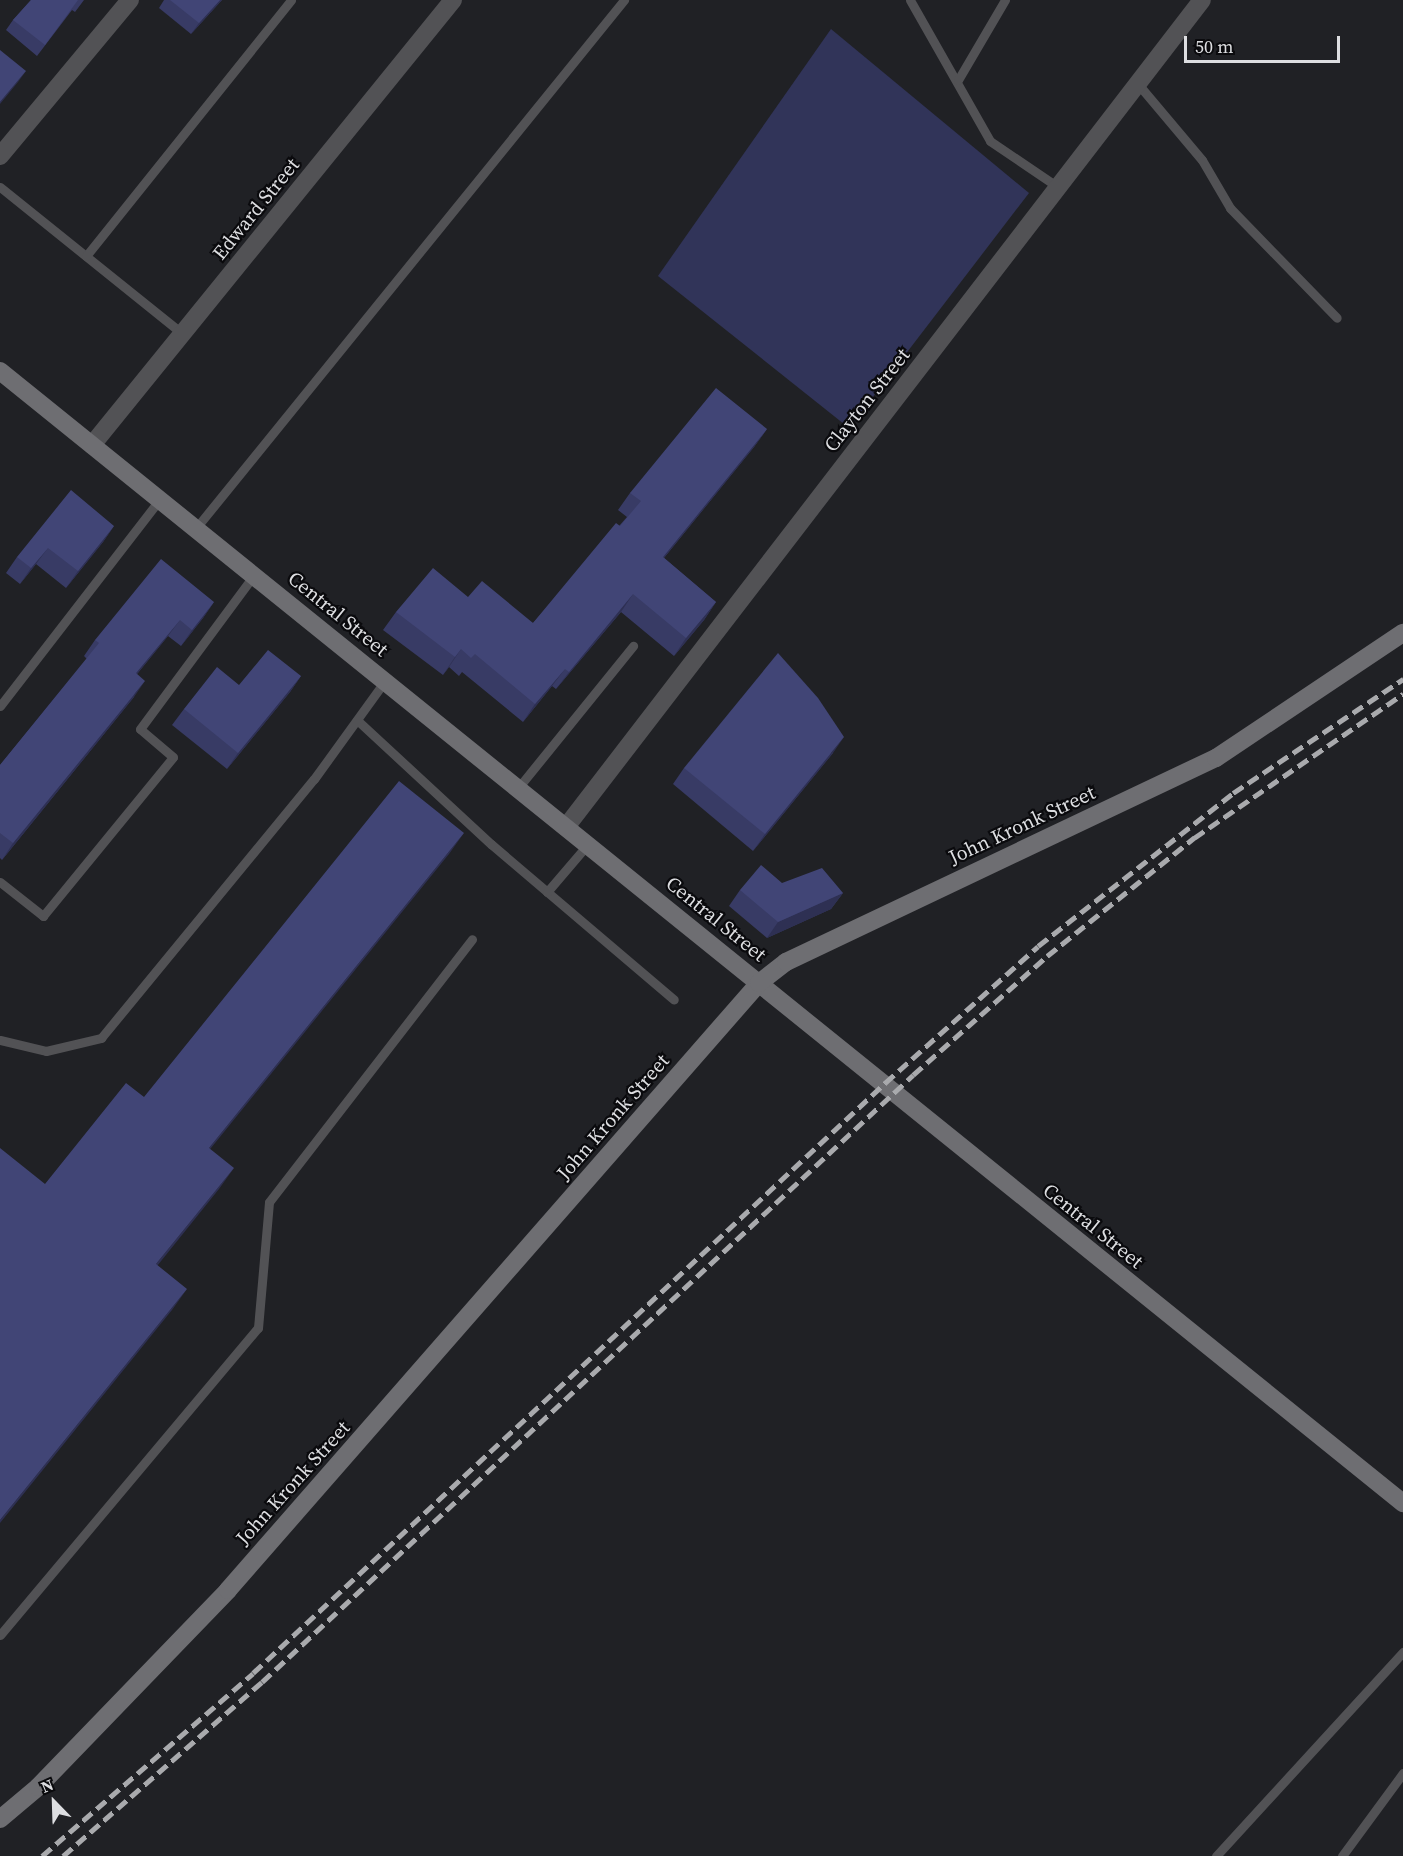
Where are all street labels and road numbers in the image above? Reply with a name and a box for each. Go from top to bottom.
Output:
street label: Edward Street [208,153,304,265]
street label: Clayton Street [819,343,915,457]
street label: Central Street [283,566,393,662]
street label: John Kronk Street [945,781,1099,869]
street label: Central Street [661,871,771,967]
street label: John Kronk Street [552,1049,674,1185]
street label: Central Street [1038,1178,1148,1274]
street label: John Kronk Street [231,1416,355,1550]

